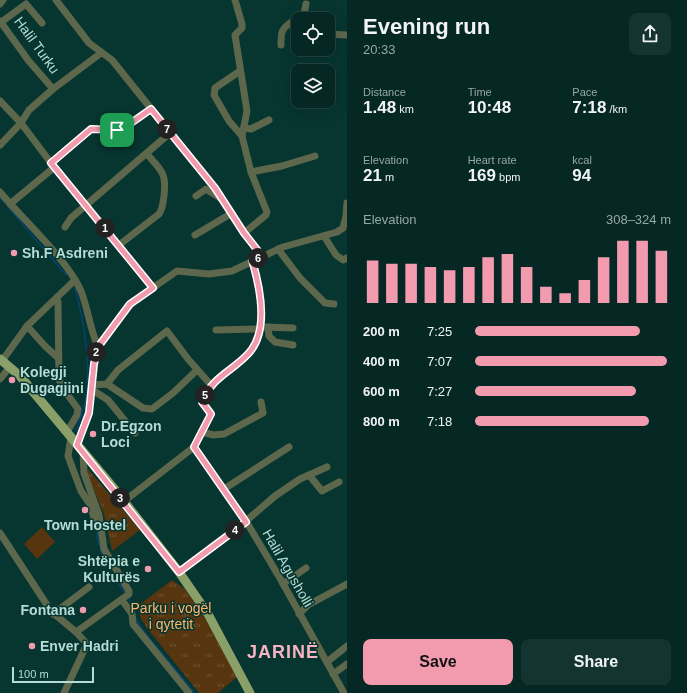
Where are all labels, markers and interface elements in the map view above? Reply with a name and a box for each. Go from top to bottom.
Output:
map controls [291,12,335,108]
button: locate [291,12,335,56]
button: share [629,13,671,55]
street label: Halil Turku [11,14,63,76]
text: Evening run [363,14,490,39]
text: 20:33 [363,42,396,57]
button: layers [291,64,335,108]
text: Distance [363,86,406,98]
text: Time [468,86,492,98]
text: Pace [572,86,597,98]
text: 1.48 [363,98,396,117]
text: 10:48 [468,98,511,117]
text: 7:18 [572,98,606,117]
text: km [396,103,414,115]
text: /km [606,103,627,115]
pin [100,113,134,147]
icon: arrive [106,119,128,141]
pin: 7 [157,119,177,139]
text: 7 [164,123,170,135]
text: Elevation [363,154,408,166]
text: Heart rate [468,154,517,166]
text: kcal [572,154,592,166]
text: 21 [363,166,382,185]
text: 169 [468,166,496,185]
text: 94 [572,166,591,185]
text: m [382,171,394,183]
text: bpm [496,171,521,183]
text: Elevation [363,212,416,227]
text: 308–324 m [606,212,671,227]
pin: 1 [95,218,115,238]
text: 1 [102,222,108,234]
place label: Sh.F Asdreni [22,245,108,261]
marker: Sh.F Asdreni [9,248,19,258]
pin: 6 [248,248,268,268]
text: 6 [255,252,261,264]
text: 200 m [363,324,400,339]
text: 7:25 [427,324,452,339]
pin: 2 [86,342,106,362]
text: 2 [93,346,99,358]
text: 400 m [363,354,400,369]
text: 7:07 [427,354,452,369]
place label: Kolegji Dugagjini [20,364,84,396]
marker: Kolegji Dugagjini [7,375,17,385]
text: 600 m [363,384,400,399]
text: 7:27 [427,384,452,399]
pin: 5 [195,385,215,405]
text: 5 [202,389,208,401]
text: 800 m [363,414,400,429]
text: 7:18 [427,414,452,429]
place label: Dr.Egzon Loci [101,418,162,450]
marker: Dr.Egzon Loci [88,429,98,439]
pin: 3 [110,488,130,508]
text: 3 [117,492,123,504]
marker: Town Hostel [80,505,90,515]
place label: Town Hostel [44,517,126,533]
pin: 4 [225,520,245,540]
text: 4 [232,524,238,536]
street label: Halil Agusholli [259,526,317,610]
place label: Shtëpia e Kulturës [78,553,140,585]
marker: Shtëpia e Kulturës [143,564,153,574]
park label: Parku i vogël i qytetit [131,600,211,632]
place label: Fontana [21,602,75,618]
marker: Fontana [78,605,88,615]
place label: Enver Hadri [40,638,119,654]
button: Save [363,639,513,685]
button: Share [521,639,671,685]
marker: Enver Hadri [27,641,37,651]
district label: JARINË [247,642,319,662]
scale bar [12,665,94,684]
text: 100 m [18,668,49,680]

